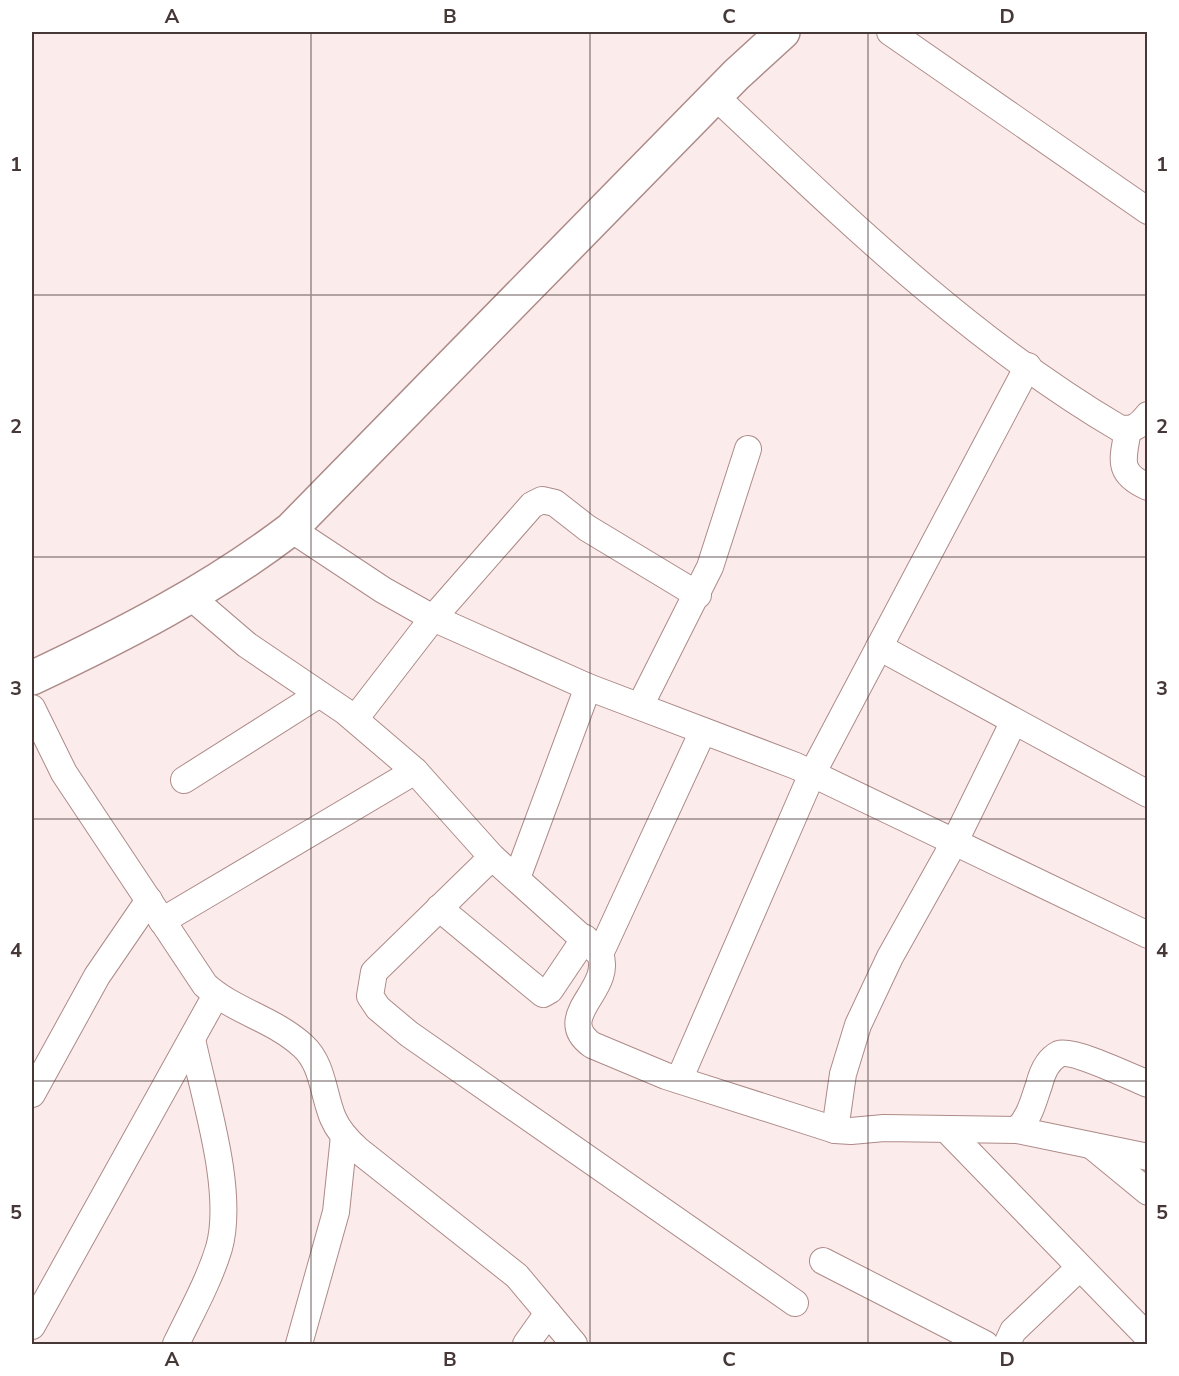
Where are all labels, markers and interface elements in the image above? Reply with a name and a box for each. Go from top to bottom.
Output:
text: A [165,3,180,30]
text: B [443,3,457,30]
text: C [722,3,736,30]
text: D [999,3,1015,30]
text: 1 [10,151,22,178]
text: 1 [1156,151,1168,178]
text: 2 [10,413,22,440]
text: 2 [1156,413,1168,440]
text: 3 [10,675,22,702]
text: 3 [1156,675,1168,702]
text: 4 [10,937,22,964]
text: 4 [1156,937,1168,964]
text: 5 [10,1199,22,1226]
text: 5 [1156,1199,1168,1226]
text: A [165,1346,180,1373]
text: B [443,1346,457,1373]
text: C [722,1346,736,1373]
text: D [999,1346,1015,1373]

